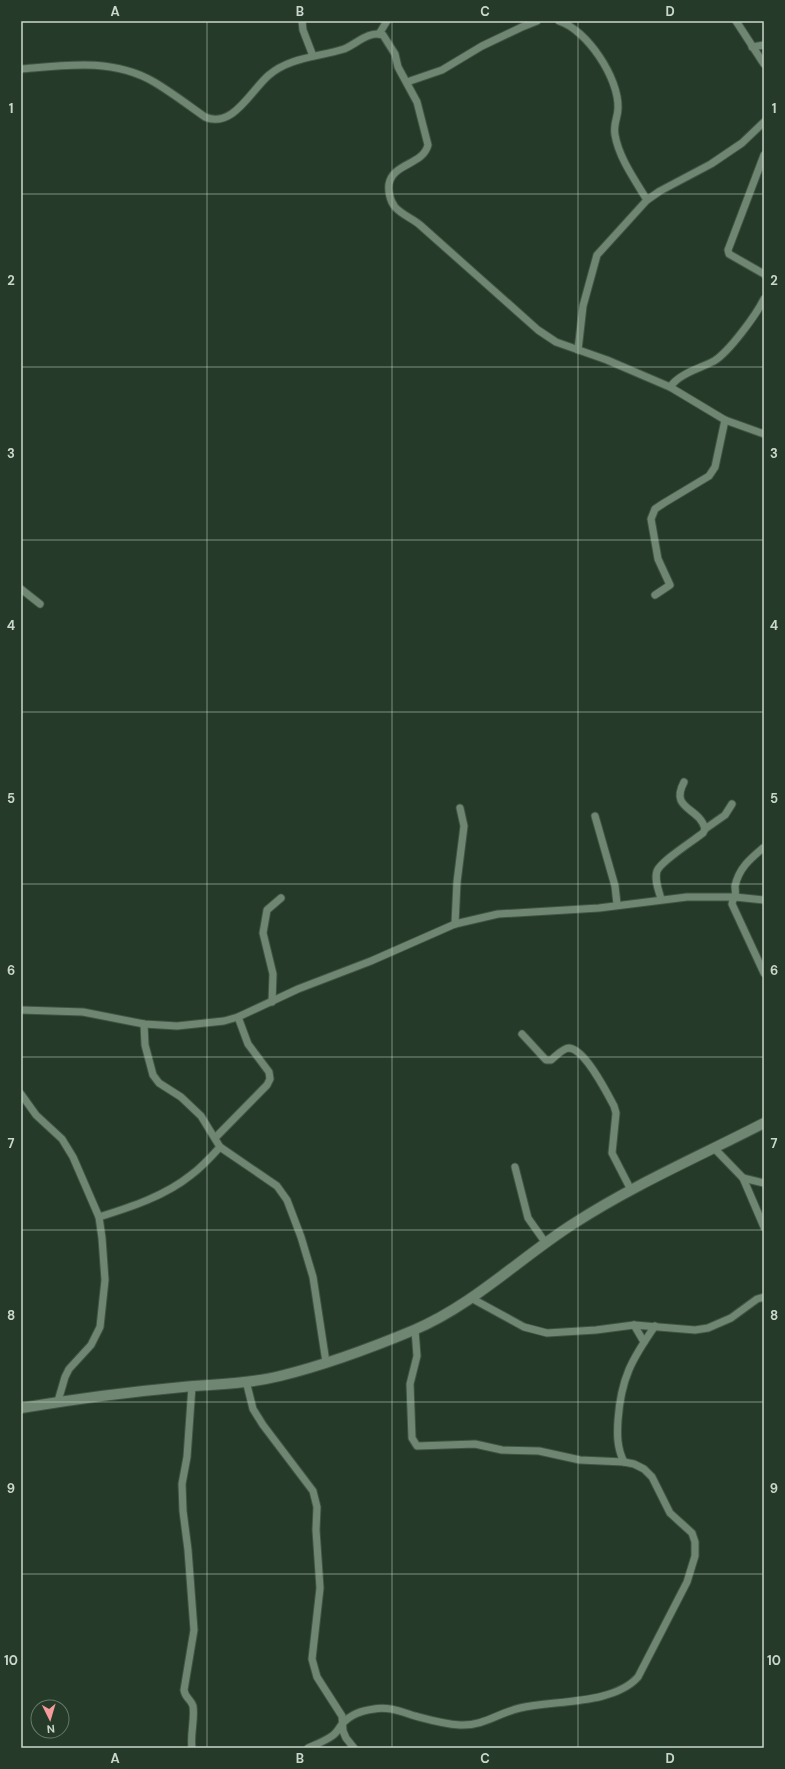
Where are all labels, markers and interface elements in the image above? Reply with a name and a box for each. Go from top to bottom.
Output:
text: A [110,3,120,20]
text: B [296,3,304,20]
text: C [480,3,490,20]
text: D [665,3,675,20]
text: 1 [9,100,13,117]
text: 1 [772,100,776,117]
text: 2 [7,272,15,289]
text: 2 [770,272,778,289]
text: 3 [7,445,15,462]
text: 3 [770,445,778,462]
text: 4 [7,617,15,634]
text: 4 [770,617,778,634]
text: 5 [7,790,15,807]
text: 5 [770,790,778,807]
text: 6 [7,962,15,979]
text: 6 [770,962,778,979]
text: 7 [8,1135,15,1152]
text: 7 [771,1135,778,1152]
text: 8 [7,1307,15,1324]
text: 8 [770,1307,778,1324]
text: 9 [7,1480,15,1497]
text: 9 [770,1480,778,1497]
text: 10 [4,1652,18,1669]
text: 10 [767,1652,781,1669]
north arrow [30,1699,70,1739]
text: N [46,1722,55,1736]
text: A [110,1750,120,1767]
text: B [296,1750,304,1767]
text: C [480,1750,490,1767]
text: D [665,1750,675,1767]

